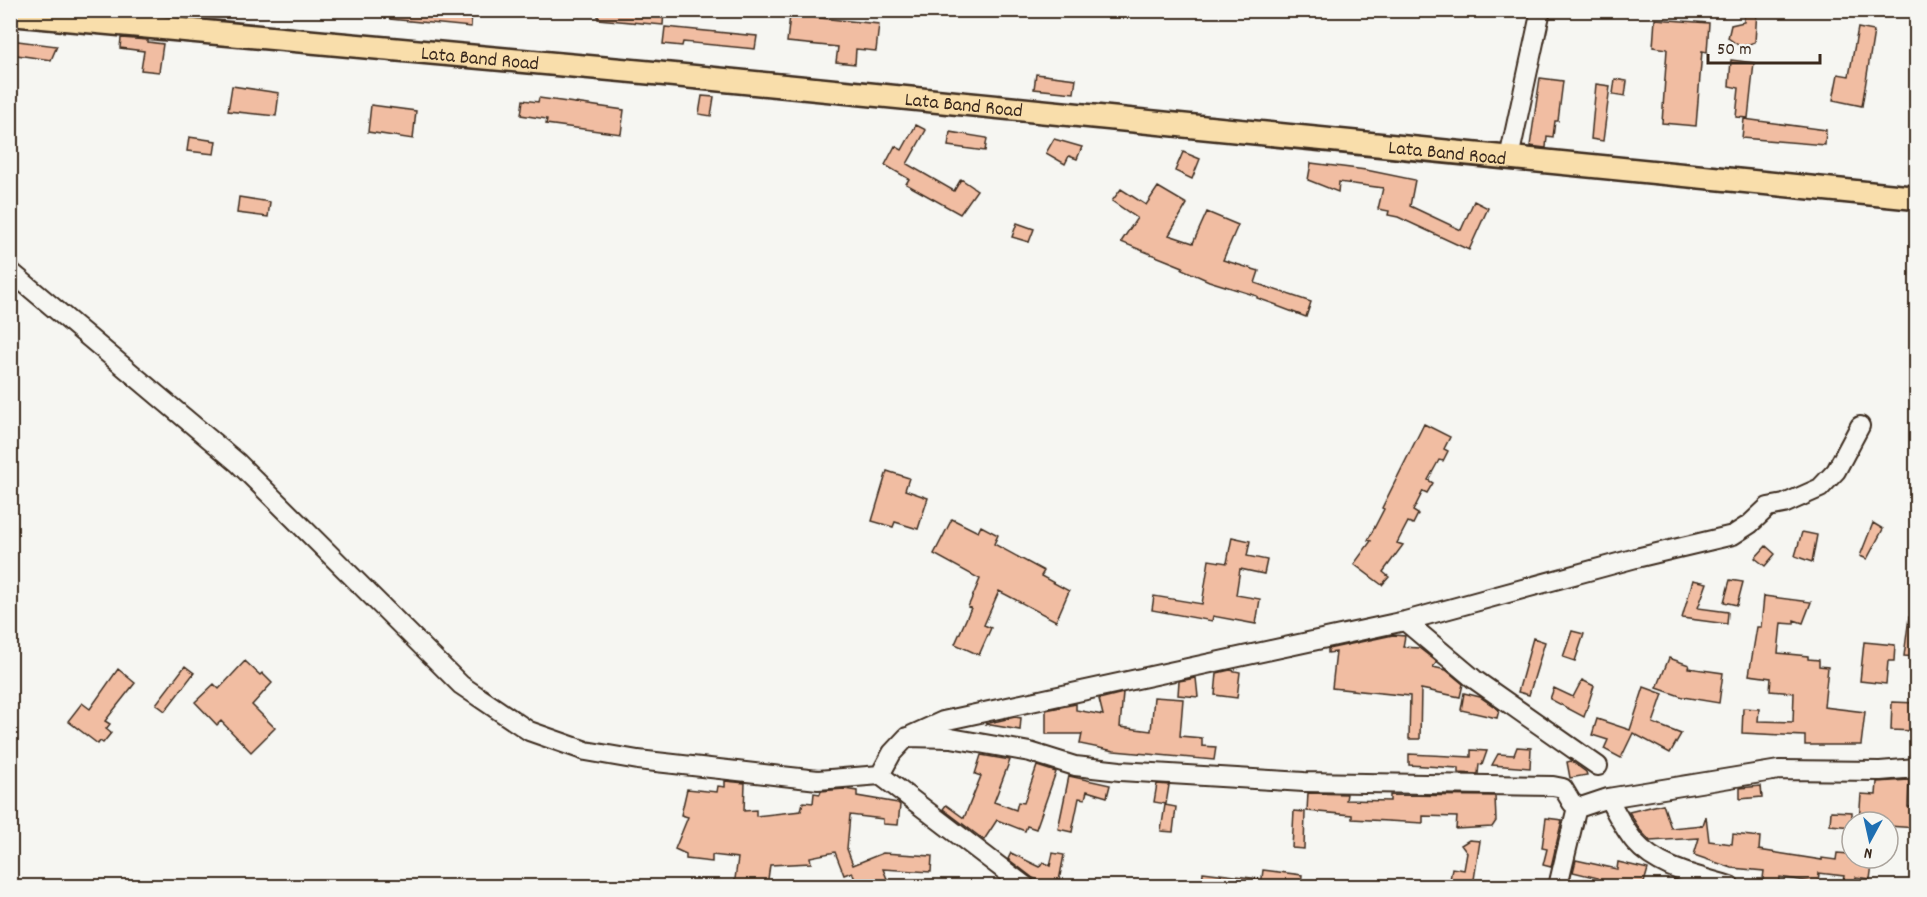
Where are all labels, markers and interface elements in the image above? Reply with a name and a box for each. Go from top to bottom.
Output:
scale bar [1708,27,1820,65]
text: 50 m [1717,38,1752,63]
street label: Lata Band Road [419,41,540,79]
street label: Lata Band Road [903,87,1024,126]
street label: Lata Band Road [1387,135,1507,174]
north arrow [1840,810,1900,870]
text: N [1863,840,1874,864]

